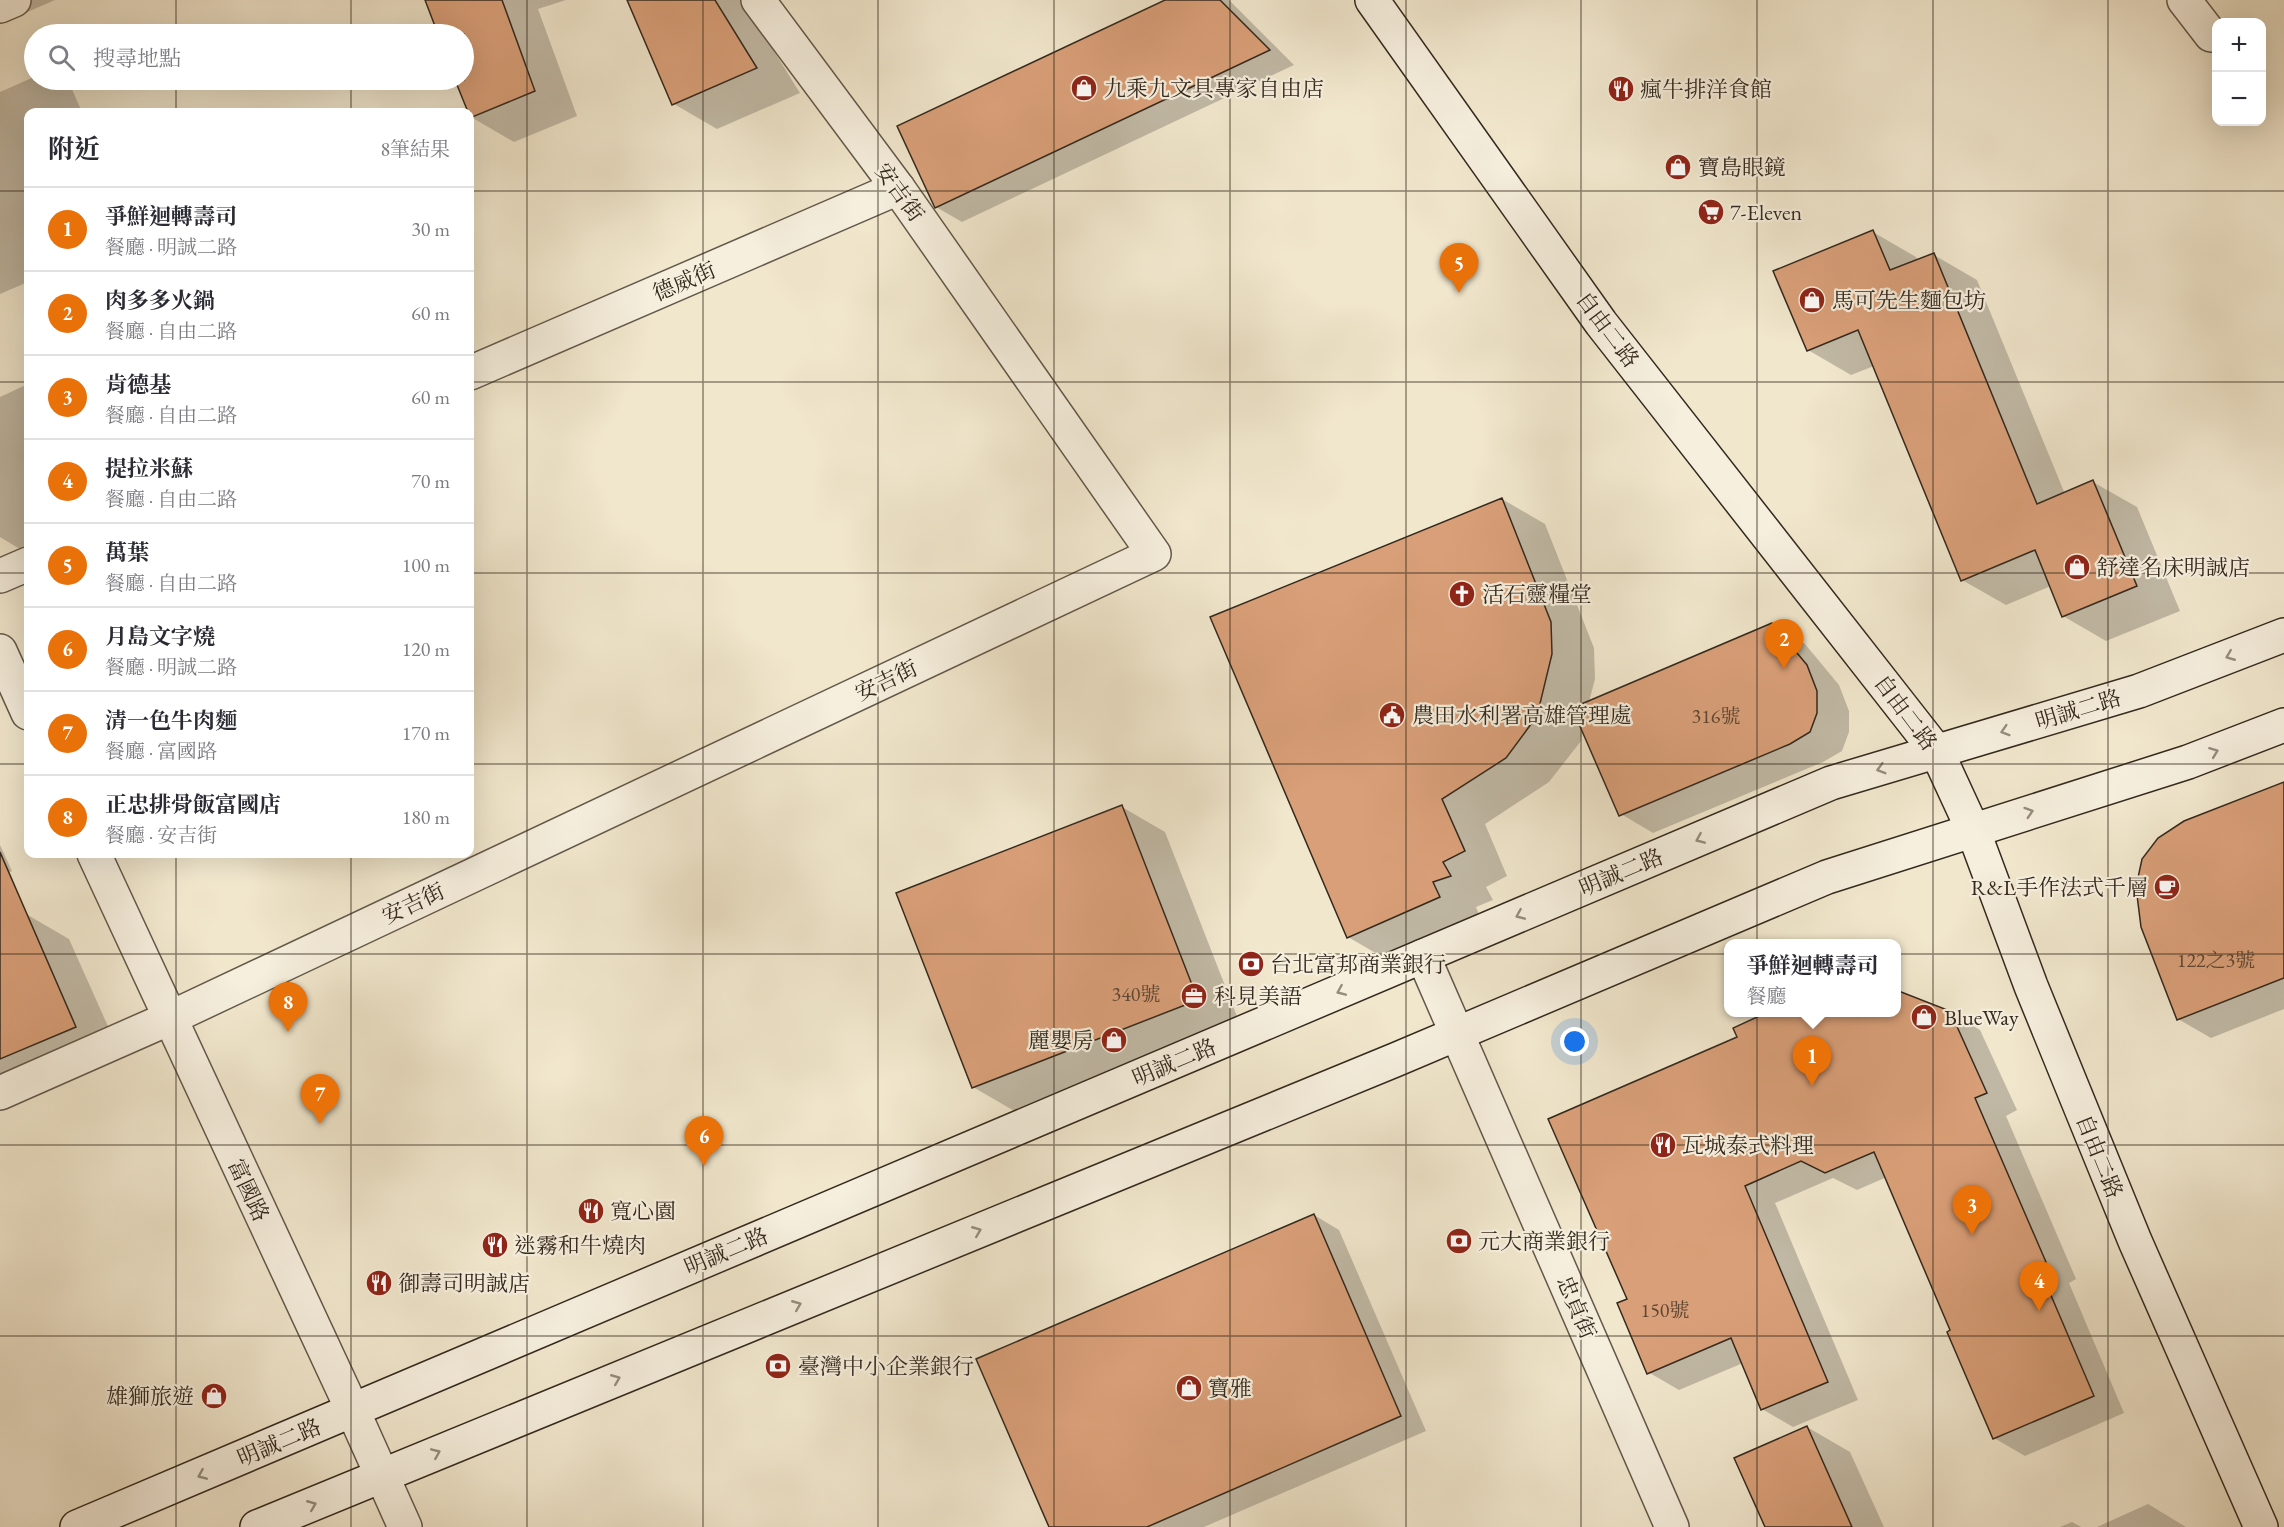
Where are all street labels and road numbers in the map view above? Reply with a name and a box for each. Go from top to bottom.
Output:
street label: 安吉街 [868,157,931,228]
street label: 德威街 [648,255,720,308]
street label: 自由二路 [1570,285,1646,373]
street label: 安吉街 [850,653,922,708]
street label: 自由二路 [1868,668,1944,756]
street label: 明誠二路 [2032,683,2124,736]
street label: 明誠二路 [1575,842,1667,903]
street label: 安吉街 [377,876,449,931]
street label: 明誠二路 [1128,1032,1220,1093]
street label: 自由二路 [2070,1110,2129,1202]
street label: 富國路 [221,1154,276,1226]
street label: 明誠二路 [680,1221,772,1282]
street label: 忠貞街 [1550,1271,1603,1343]
street label: 明誠二路 [233,1412,325,1473]

